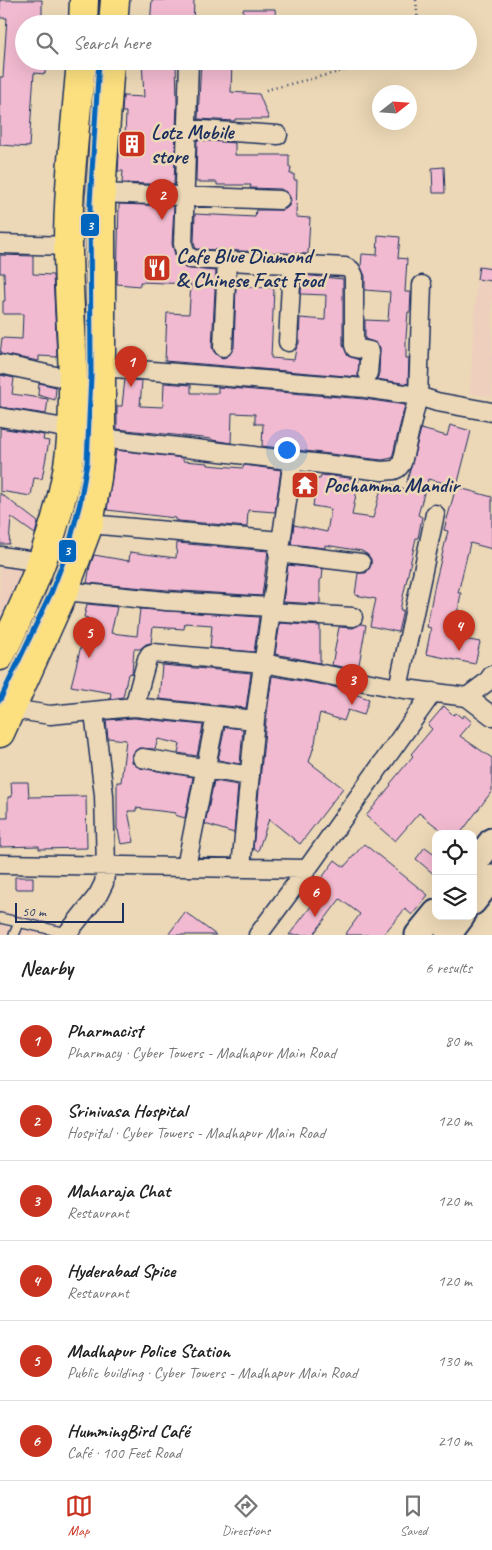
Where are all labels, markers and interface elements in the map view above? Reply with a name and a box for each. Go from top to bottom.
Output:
search box [15,15,477,70]
icon: search [33,29,61,57]
text: Search here [73,31,150,55]
north arrow [372,85,417,130]
place label: Lotz Mobile store [151,119,235,169]
building icon: Lotz Mobile store [117,129,147,159]
pin: 2 [146,179,178,220]
line badge: 3 [80,213,100,237]
text: 3 [87,217,95,234]
place label: Cafe Blue Diamond & Chinese Fast Food [176,243,328,293]
restaurant icon: Cafe Blue Diamond & Chinese Fast Food [142,253,172,283]
pin: 1 [115,346,147,387]
your location [274,437,300,463]
temple icon: Pochamma Mandir [290,470,320,500]
place label: Pochamma Mandir [324,472,461,498]
line badge: 3 [58,539,77,563]
text: 3 [64,542,72,559]
pin: 4 [443,610,475,651]
pin: 5 [73,617,105,658]
pin: 3 [336,664,368,705]
map controls [432,830,477,920]
button: locate [432,830,477,875]
button: layers [432,875,477,920]
pin: 6 [299,876,331,917]
scale bar [15,900,124,923]
text: 50 m [22,903,46,920]
text: Nearby [20,955,73,981]
text: 6 results [425,958,472,978]
text: Pharmacist [67,1019,143,1043]
text: 1 [32,1031,40,1051]
text: 80 m [445,1031,472,1051]
text: Pharmacy · Cyber Towers - Madhapur Main Road [67,1043,336,1063]
text: Srinivasa Hospital [67,1099,187,1123]
text: 2 [32,1111,40,1131]
text: 120 m [438,1111,472,1131]
text: Hospital · Cyber Towers - Madhapur Main Road [67,1123,325,1143]
text: Maharaja Chat [67,1179,170,1203]
text: 3 [32,1191,40,1211]
text: 120 m [438,1191,472,1211]
text: Restaurant [67,1203,129,1223]
text: Hyderabad Spice [67,1259,175,1283]
text: 4 [32,1271,40,1291]
text: 120 m [438,1271,472,1291]
text: Restaurant [67,1283,129,1303]
text: Madhapur Police Station [67,1339,230,1363]
text: 5 [33,1351,39,1371]
text: 130 m [438,1351,472,1371]
text: Public building · Cyber Towers - Madhapur Main Road [67,1363,357,1383]
text: HummingBird Café [67,1419,189,1443]
text: 6 [32,1431,40,1451]
text: 210 m [438,1431,472,1451]
text: Café · 100 Feet Road [67,1443,181,1463]
tab: Map [65,1492,93,1539]
tab: Directions [222,1492,270,1539]
tab: Saved [399,1492,427,1539]

